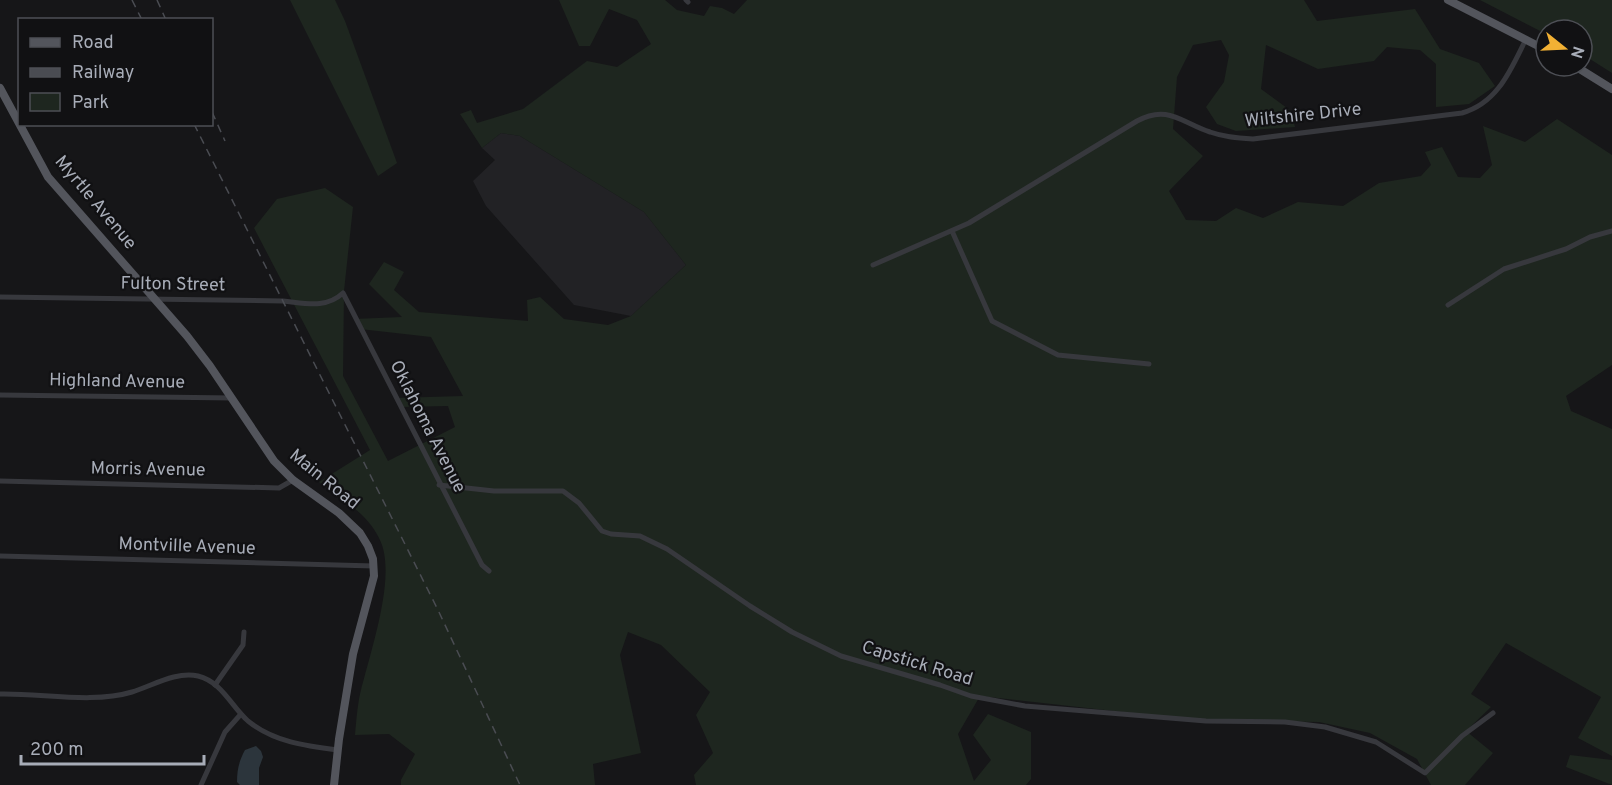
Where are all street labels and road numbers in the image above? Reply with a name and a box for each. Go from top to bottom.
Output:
street label: Wiltshire Drive [1243,98,1363,134]
street label: Myrtle Avenue [49,151,141,255]
street label: Fulton Street [120,273,226,297]
street label: Oklahoma Avenue [384,357,470,497]
street label: Highland Avenue [49,369,185,395]
street label: Main Road [284,445,364,515]
street label: Morris Avenue [90,457,206,483]
street label: Montville Avenue [118,533,256,561]
street label: Capstick Road [859,636,975,692]

